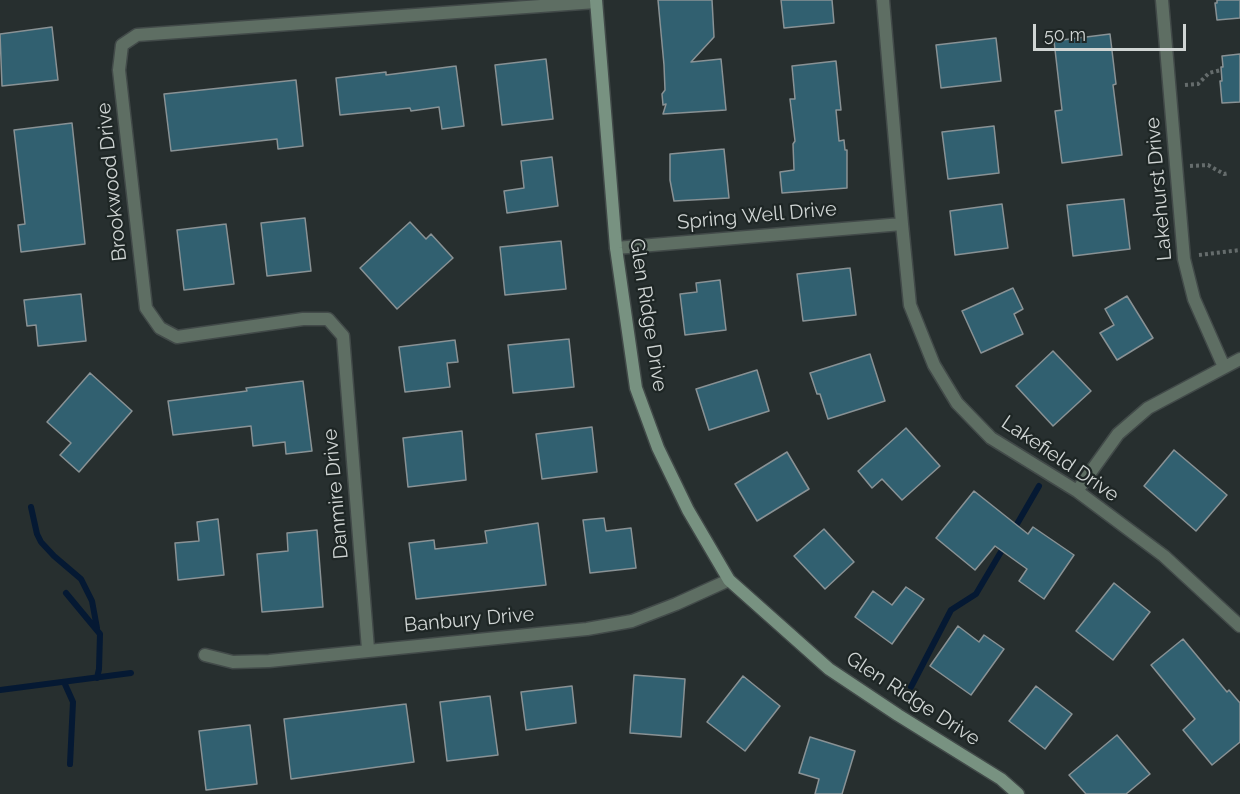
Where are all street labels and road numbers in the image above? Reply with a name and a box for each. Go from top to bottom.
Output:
street label: Brookwood Drive [92,101,132,263]
street label: Lakehurst Drive [1141,116,1177,262]
street label: Spring Well Drive [676,197,838,235]
street label: Glen Ridge Drive [624,237,672,393]
street label: Lakefield Drive [997,411,1123,507]
street label: Danmire Drive [318,428,354,560]
street label: Banbury Drive [403,602,535,638]
street label: Glen Ridge Drive [841,647,985,751]

